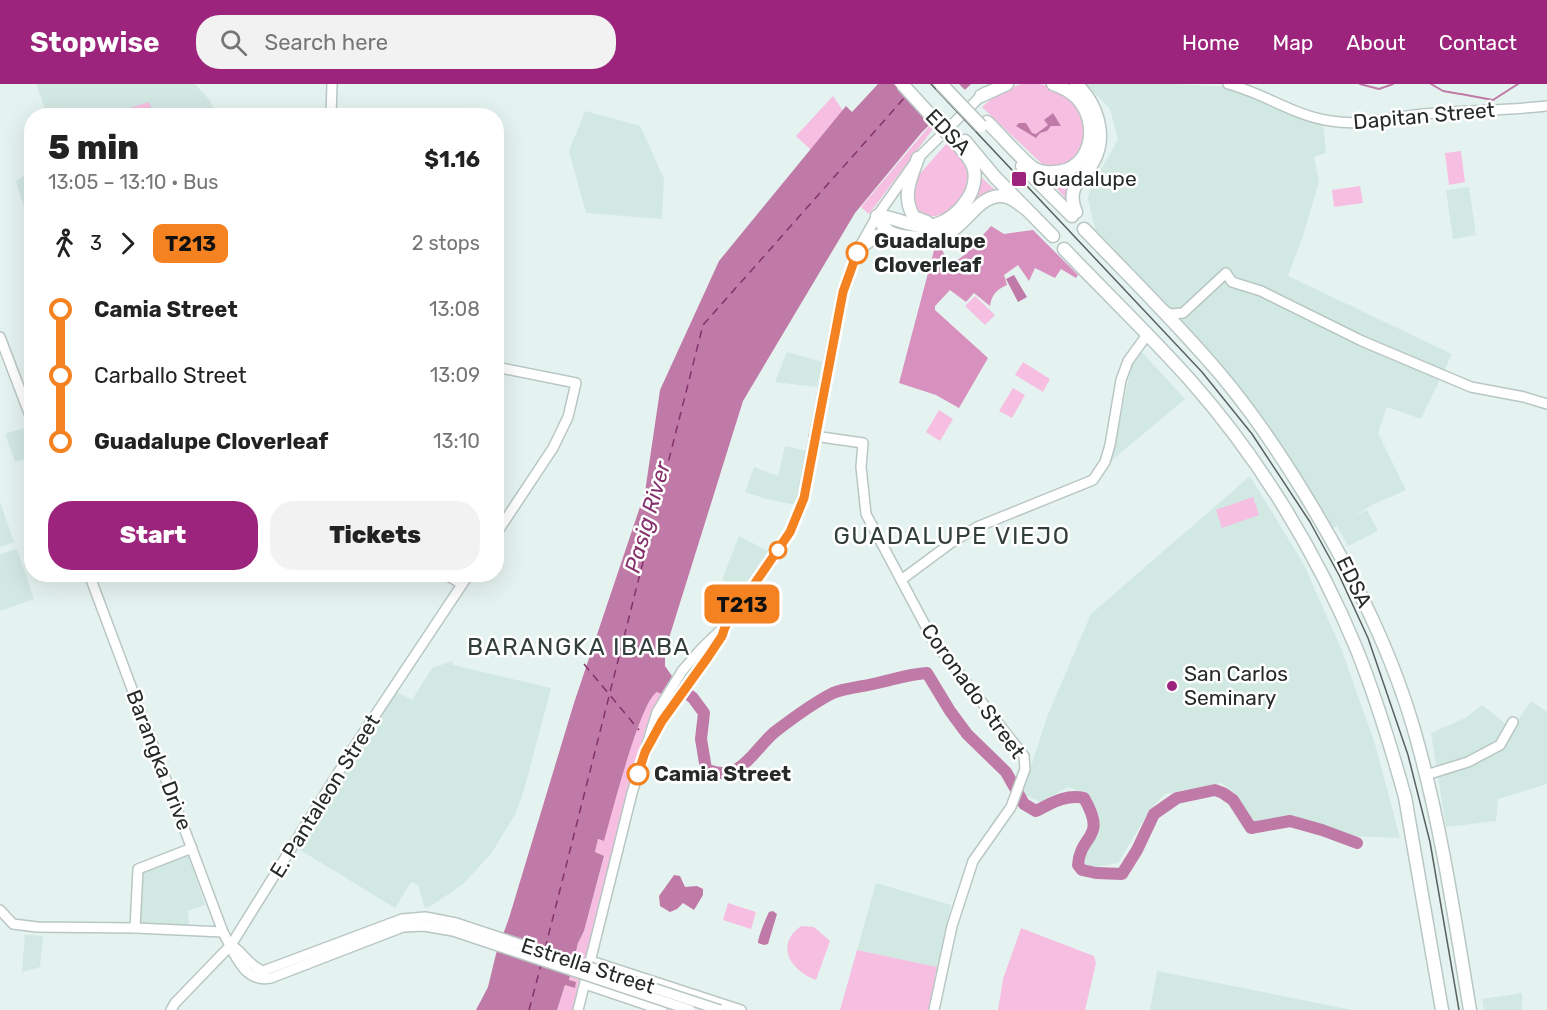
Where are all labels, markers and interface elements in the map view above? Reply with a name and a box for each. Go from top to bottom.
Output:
search box [196,15,616,69]
text: Stopwise [30,26,160,59]
icon: search [217,26,250,59]
text: Search here [265,29,388,56]
text: Home [1182,30,1239,55]
text: Map [1272,30,1313,55]
text: About [1346,30,1406,55]
text: Contact [1439,30,1517,55]
street label: Dapitan Street [1352,97,1496,134]
street label: EDSA [921,104,976,160]
text: 5 min [48,128,139,167]
text: $1.16 [424,146,480,173]
place label: Guadalupe [1032,166,1137,191]
text: 13:05 – 13:10 · Bus [48,170,219,194]
marker: Guadalupe [1010,170,1028,188]
icon: walk [48,227,81,260]
icon: forward [111,227,144,260]
place label: Guadalupe Cloverleaf [874,228,986,277]
text: 3 [90,231,102,255]
text: T213 [165,231,216,256]
text: 2 stops [412,231,480,255]
marker: Guadalupe Cloverleaf [846,242,868,264]
text: Camia Street [94,296,238,323]
text: 13:08 [429,297,480,321]
text: Carballo Street [94,362,247,389]
text: 13:09 [430,363,480,387]
text: Guadalupe Cloverleaf [94,428,328,455]
text: 13:10 [433,429,480,453]
water label: Pasig River [619,457,677,576]
button: Start [48,501,258,570]
button: Tickets [270,501,480,570]
district label: GUADALUPE VIEJO [833,522,1071,550]
unlabelled marker [769,541,787,559]
street label: EDSA [1331,552,1378,612]
line badge: T213 [700,584,784,624]
text: T213 [716,592,768,617]
street label: Coronado Street [916,618,1031,763]
district label: BARANGKA IBABA [467,633,691,661]
place label: San Carlos Seminary [1184,661,1288,710]
marker: San Carlos Seminary [1165,679,1179,693]
street label: Barangka Drive [121,686,198,833]
street label: E. Pantaleon Street [264,709,385,882]
place label: Camia Street [654,761,791,786]
marker: Camia Street [627,763,649,785]
street label: Estrella Street [518,932,658,999]

